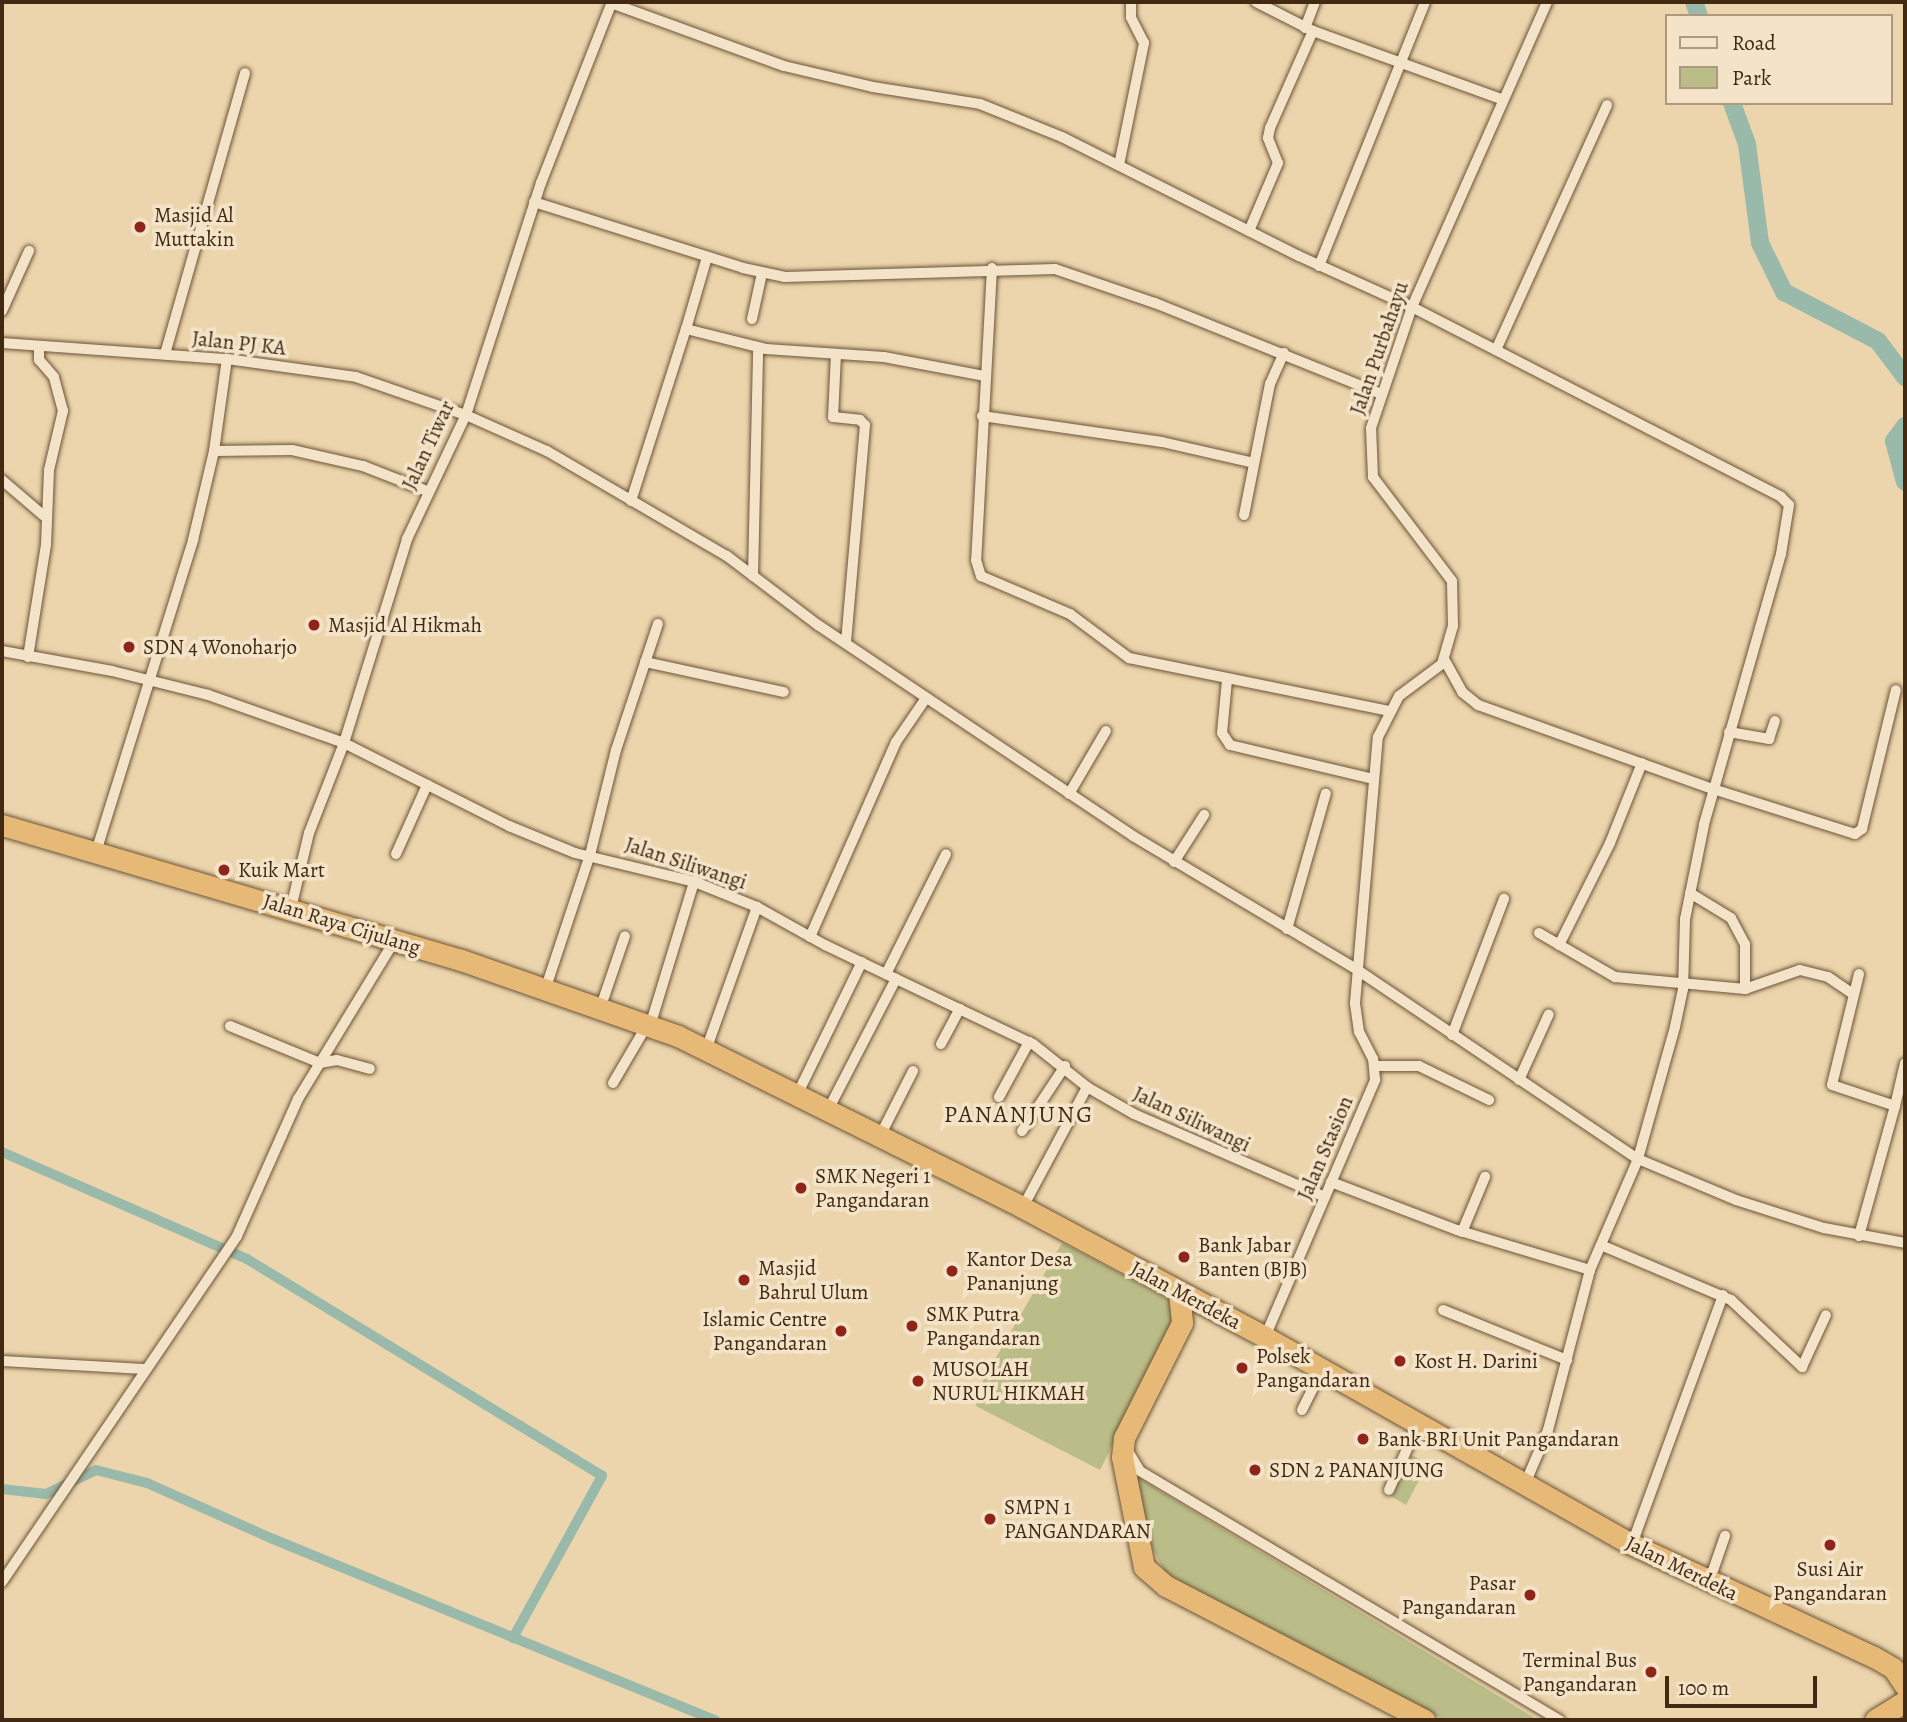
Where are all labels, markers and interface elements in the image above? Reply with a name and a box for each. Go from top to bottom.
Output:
legend [1666,14,1893,105]
text: Road [1732,29,1776,57]
text: Park [1732,64,1771,92]
place label: Masjid Al Muttakin [154,202,234,252]
marker: Masjid Al Muttakin [132,219,148,235]
street label: Jalan Purbahayu [1344,278,1414,418]
street label: Jalan PJ KA [191,326,287,360]
street label: Jalan Tiwar [396,396,460,494]
place label: Masjid Al Hikmah [328,612,482,638]
marker: Masjid Al Hikmah [306,617,322,633]
place label: SDN 4 Wonoharjo [143,634,297,660]
marker: SDN 4 Wonoharjo [121,639,137,655]
street label: Jalan Siliwangi [622,831,750,895]
place label: Kuik Mart [238,857,325,883]
marker: Kuik Mart [216,862,232,878]
street label: Jalan Raya Cijulang [260,888,424,960]
street label: Jalan Siliwangi [1129,1081,1255,1157]
street label: Jalan Stasion [1292,1092,1358,1204]
district label: PANANJUNG [945,1101,1093,1129]
place label: SMK Negeri 1 Pangandaran [815,1163,930,1213]
marker: SMK Negeri 1 Pangandaran [793,1180,809,1196]
place label: Bank Jabar Banten (BJB) [1198,1232,1307,1282]
place label: Kantor Desa Pananjung [966,1246,1072,1296]
marker: Bank Jabar Banten (BJB) [1176,1249,1192,1265]
place label: Masjid Bahrul Ulum [758,1255,868,1305]
street label: Jalan Merdeka [1126,1255,1246,1335]
marker: Kantor Desa Pananjung [944,1263,960,1279]
marker: Masjid Bahrul Ulum [736,1272,752,1288]
place label: SMK Putra Pangandaran [926,1301,1040,1351]
place label: Islamic Centre Pangandaran [702,1306,827,1356]
marker: SMK Putra Pangandaran [904,1318,920,1334]
marker: Islamic Centre Pangandaran [833,1323,849,1339]
place label: Polsek Pangandaran [1256,1343,1370,1393]
place label: Kost H. Darini [1414,1348,1538,1374]
marker: Kost H. Darini [1392,1353,1408,1369]
place label: MUSOLAH NURUL HIKMAH [932,1356,1085,1406]
marker: Polsek Pangandaran [1234,1360,1250,1376]
marker: MUSOLAH NURUL HIKMAH [910,1373,926,1389]
place label: Bank BRI Unit Pangandaran [1377,1426,1619,1452]
marker: Bank BRI Unit Pangandaran [1355,1431,1371,1447]
place label: SDN 2 PANANJUNG [1269,1457,1444,1483]
marker: SDN 2 PANANJUNG [1247,1462,1263,1478]
place label: SMPN 1 PANGANDARAN [1004,1494,1151,1544]
marker: SMPN 1 PANGANDARAN [982,1511,998,1527]
street label: Jalan Merdeka [1622,1530,1742,1606]
marker: Susi Air Pangandaran [1822,1537,1838,1553]
place label: Susi Air Pangandaran [1773,1556,1887,1606]
place label: Pasar Pangandaran [1402,1570,1516,1620]
marker: Pasar Pangandaran [1522,1587,1538,1603]
place label: Terminal Bus Pangandaran [1523,1647,1637,1697]
scale bar [1669,1662,1821,1706]
marker: Terminal Bus Pangandaran [1643,1664,1659,1680]
text: 100 m [1678,1674,1729,1702]

